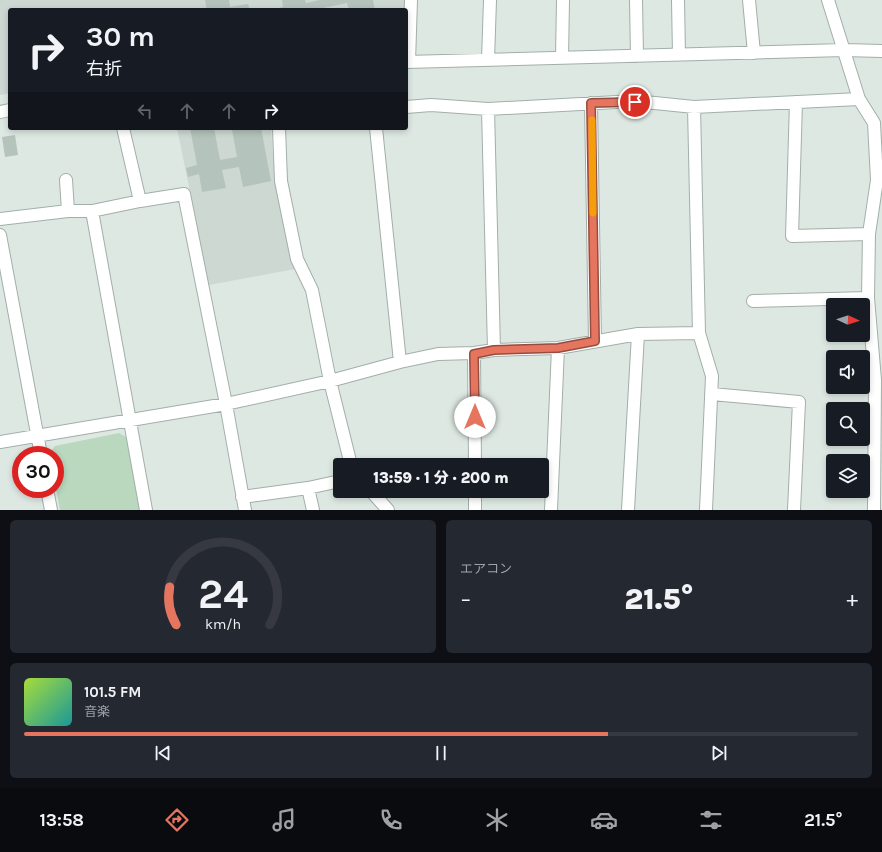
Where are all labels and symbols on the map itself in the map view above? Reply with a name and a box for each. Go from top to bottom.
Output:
pin [618,85,652,119]
north arrow [826,298,870,342]
position arrow [454,396,496,438]
speed limit sign: 30 [12,446,64,498]

